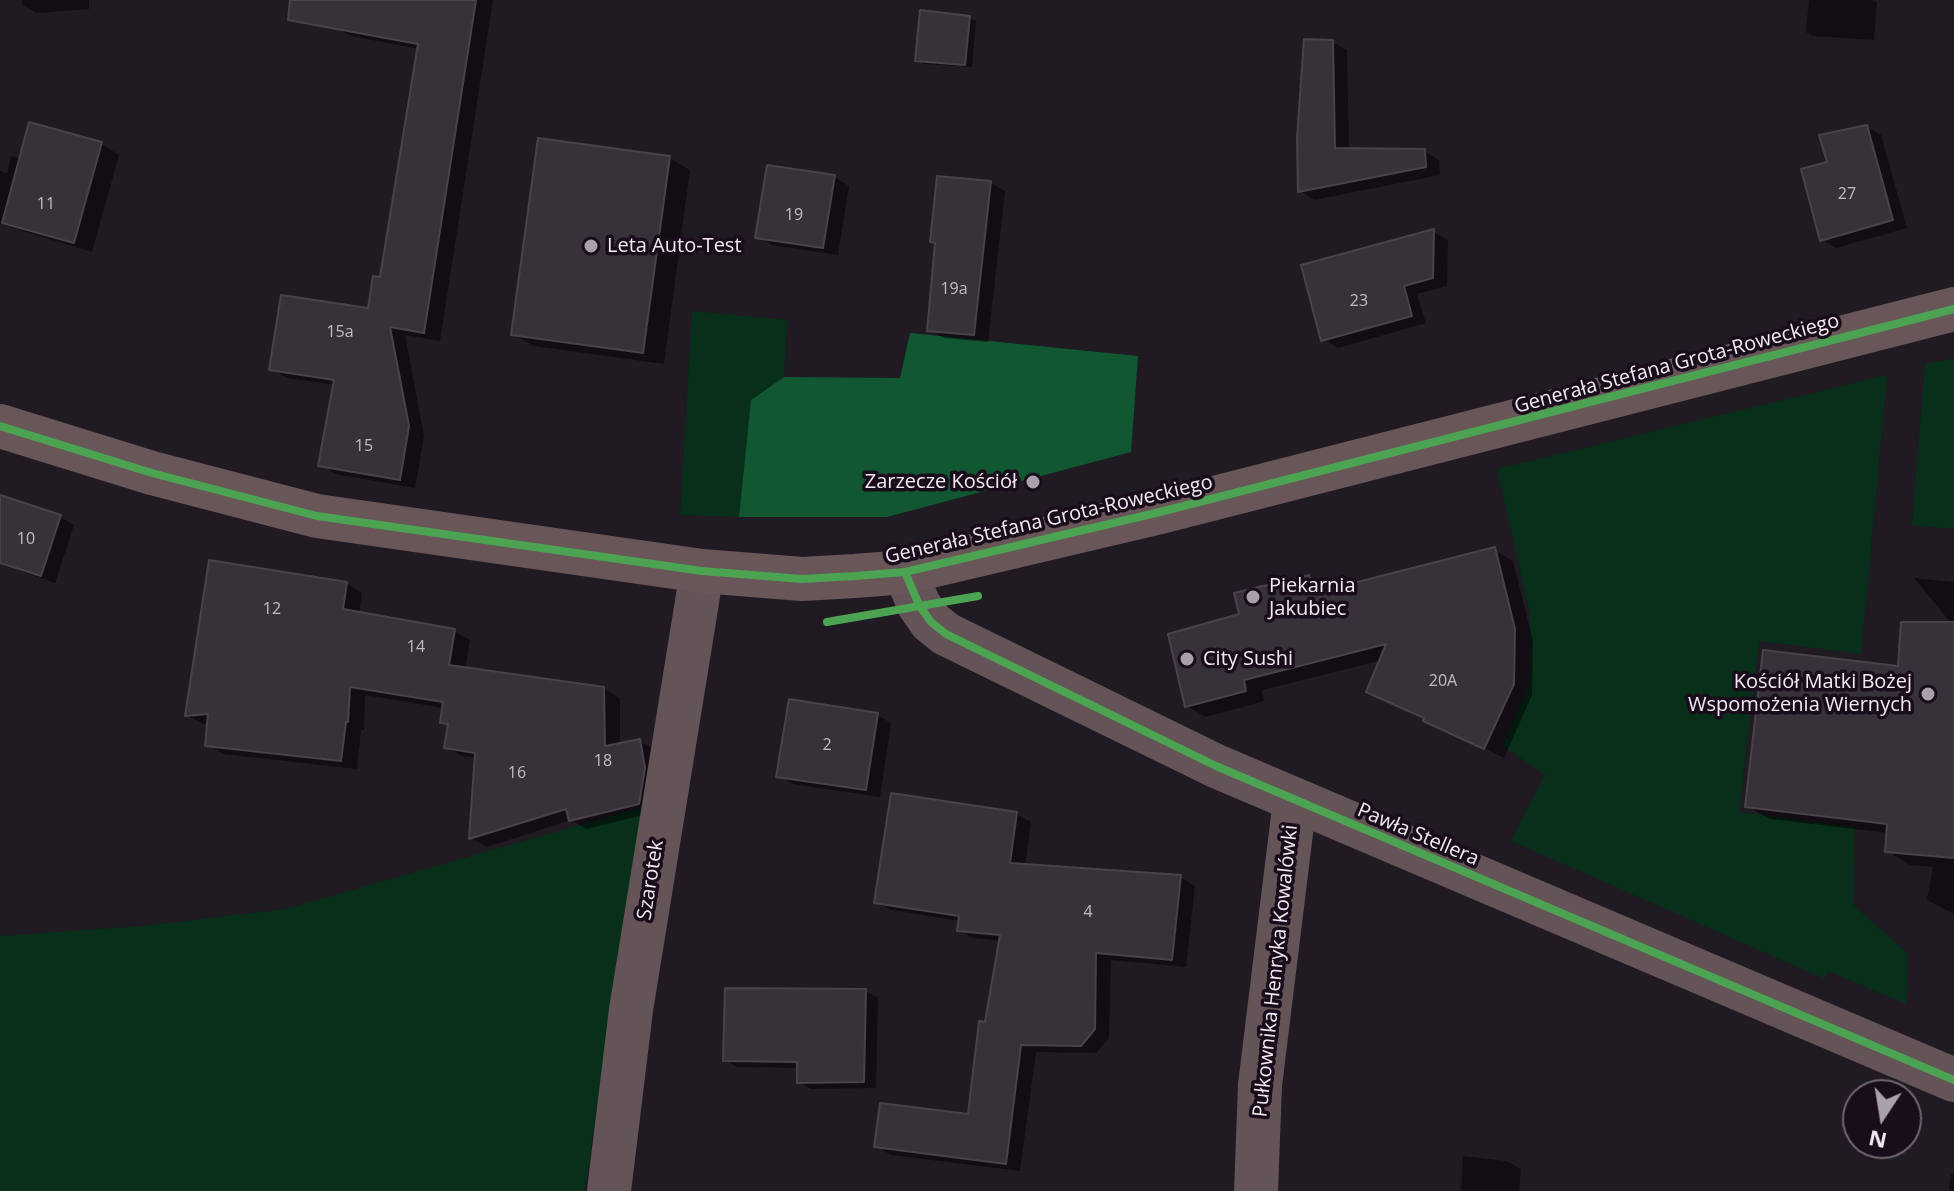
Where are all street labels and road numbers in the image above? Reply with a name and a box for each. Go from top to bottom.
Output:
street label: Generała Stefana Grota-Roweckiego [1512,309,1842,419]
street label: Generała Stefana Grota-Roweckiego [883,471,1215,569]
street label: Pawła Stellera [1354,799,1482,871]
street label: Pułkownika Henryka Kowalówki [1249,824,1303,1118]
street label: Szarotek [633,838,669,922]

